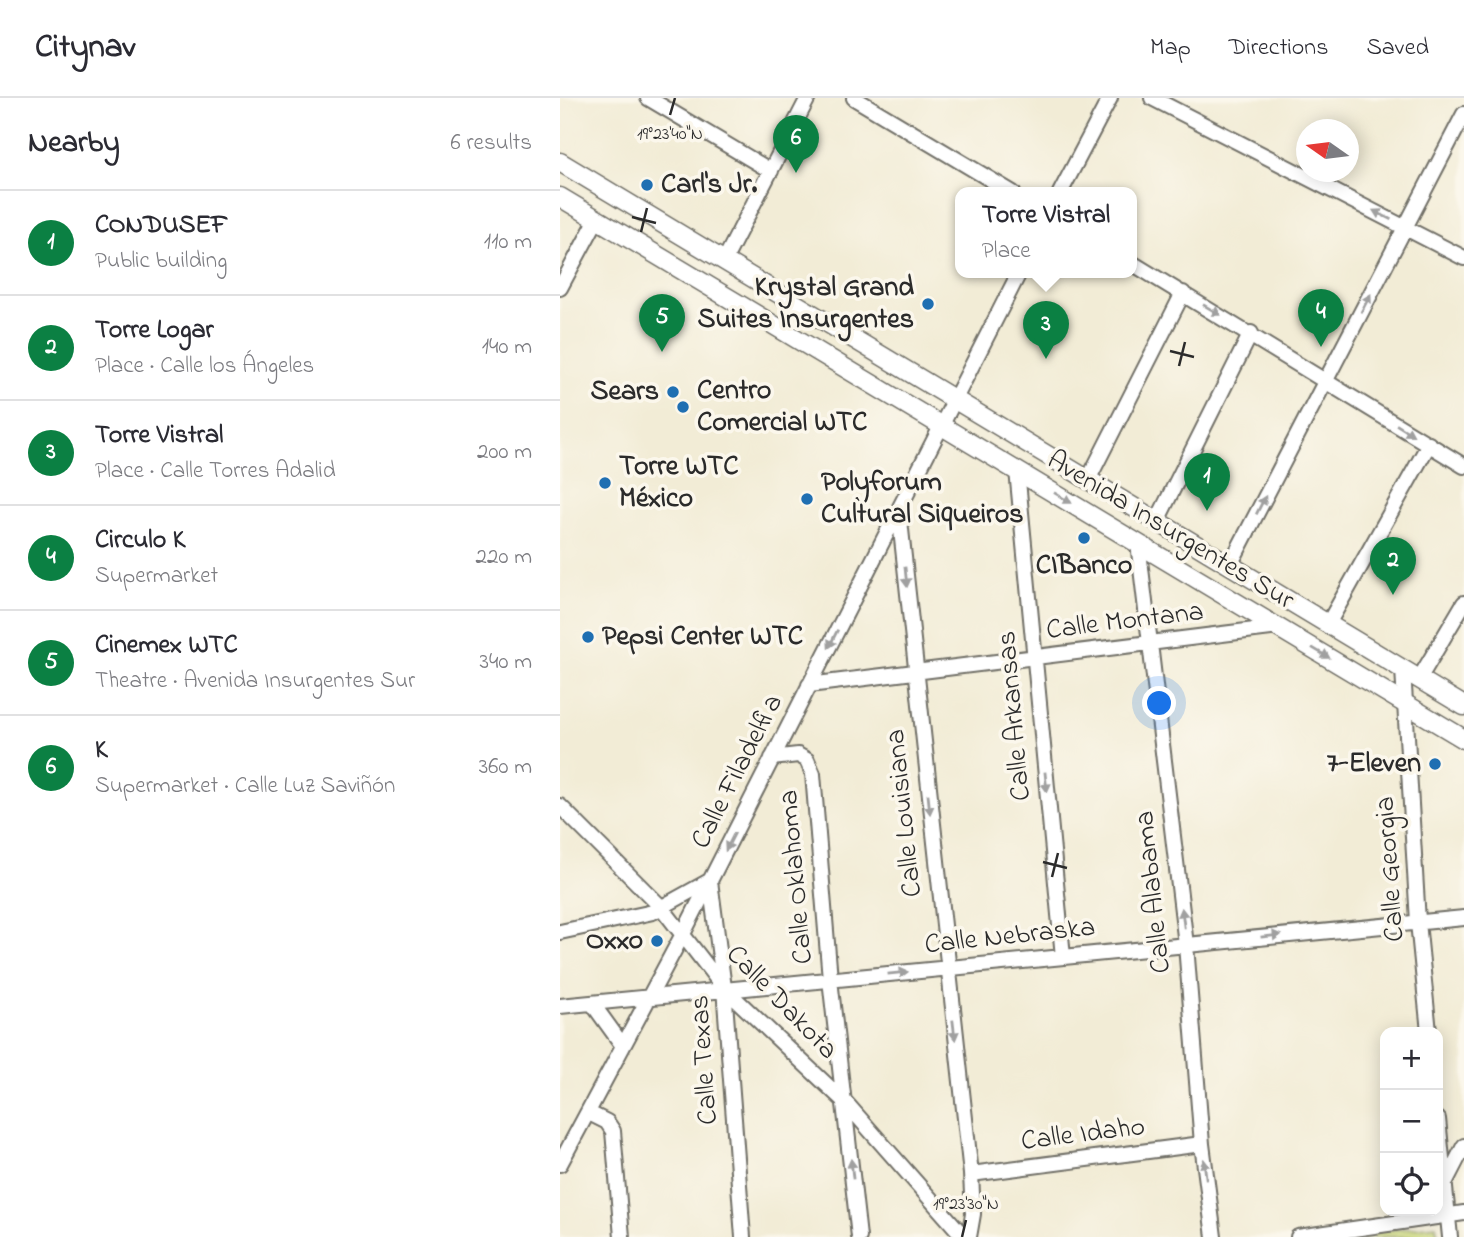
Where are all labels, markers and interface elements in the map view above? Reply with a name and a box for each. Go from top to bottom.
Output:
text: Citynav [35,24,135,72]
text: Map [1150,31,1191,66]
text: Directions [1229,31,1328,66]
text: Saved [1366,31,1429,66]
pin: 6 [773,115,819,173]
north arrow [1296,119,1359,182]
text: Nearby [28,122,120,166]
text: 19°23'40"N [637,122,703,148]
text: 6 results [451,127,532,160]
place label: Carl's Jr. [661,165,757,206]
marker: Carl's Jr. [639,177,655,193]
popup [955,187,1137,278]
text: Torre Vistral [982,197,1110,235]
text: CONDUSEF [95,207,228,245]
one-way arrow [1371,210,1391,222]
text: 1 [47,226,55,259]
text: 110 m [484,226,532,259]
text: Place [982,235,1031,268]
text: Public building [95,245,227,278]
place label: Krystal Grand Suites Insurgentes [697,268,914,342]
pin: 4 [1298,289,1344,347]
one-way arrow [1360,293,1372,313]
pin: 5 [639,294,685,352]
marker: Krystal Grand Suites Insurgentes [920,296,936,312]
pin: 3 [1023,301,1069,359]
one-way arrow [1202,304,1221,316]
text: Torre Logar [95,312,214,350]
text: 2 [45,331,57,364]
text: 140 m [482,331,532,364]
text: Place · Calle los Ángeles [95,350,314,383]
place label: Centro Comercial WTC [697,371,867,444]
place label: Sears [590,372,659,413]
marker: Sears [665,384,681,400]
marker: Centro Comercial WTC [675,399,691,415]
text: Torre Vistral [95,417,223,455]
one-way arrow [1396,423,1415,436]
text: 3 [46,436,56,469]
text: 200 m [477,436,532,469]
street label: Avenida Insurgentes Sur [1039,441,1302,621]
place label: Torre WTC México [619,447,739,520]
pin: 1 [1184,453,1230,511]
text: Place · Calle Torres Adalid [95,455,336,488]
place label: Polyforum Cultural Siqueiros [821,463,1024,536]
marker: Torre WTC México [597,475,613,491]
marker: Polyforum Cultural Siqueiros [799,491,815,507]
one-way arrow [1054,492,1073,504]
one-way arrow [1256,495,1267,515]
text: Circulo K [95,522,185,560]
marker: CIBanco [1076,530,1092,546]
pin: 2 [1370,537,1416,595]
text: 4 [46,541,56,574]
text: 220 m [476,541,532,574]
place label: CIBanco [1036,546,1132,587]
text: Supermarket [95,560,218,593]
one-way arrow [900,567,911,589]
street label: Calle Montana [1044,592,1206,652]
place label: Pepsi Center WTC [602,617,803,658]
text: Cinemex WTC [95,627,238,665]
marker: Pepsi Center WTC [580,629,596,645]
one-way arrow [827,629,839,649]
street label: Calle Arkansas [987,629,1043,803]
text: 5 [44,646,58,679]
text: 340 m [479,646,532,679]
one-way arrow [1312,646,1331,659]
text: Theatre · Avenida Insurgentes Sur [95,665,415,698]
your location [1142,686,1176,720]
street label: Calle Filadelfia [681,688,795,856]
street label: Calle Louisiana [876,727,934,899]
text: K [95,732,108,770]
place label: 7-Eleven [1327,744,1421,785]
text: 6 [46,751,56,784]
text: 360 m [479,751,532,784]
marker: 7-Eleven [1427,756,1443,772]
text: Supermarket · Calle Luz Saviñón [95,770,395,803]
one-way arrow [1040,772,1051,794]
street label: Calle Oklahoma [769,788,825,966]
one-way arrow [924,793,935,815]
street label: Calle Georgia [1365,795,1417,943]
street label: Calle Alabama [1125,809,1183,975]
one-way arrow [724,832,735,852]
one-way arrow [1177,907,1188,929]
street label: Calle Nebraska [923,908,1097,966]
place label: Oxxo [586,921,643,962]
one-way arrow [1260,931,1282,942]
marker: Oxxo [649,933,665,949]
street label: Calle Dakota [715,936,847,1070]
one-way arrow [888,967,910,978]
street label: Calle Texas [680,994,730,1126]
one-way arrow [948,1019,959,1041]
map controls [1380,1027,1443,1216]
button: + [1380,1027,1443,1090]
button: − [1380,1090,1443,1153]
street label: Calle Idaho [1019,1107,1147,1163]
button: locate [1380,1153,1443,1216]
one-way arrow [846,1158,857,1180]
one-way arrow [1200,1158,1211,1180]
text: 19°23'30"N [933,1192,999,1218]

